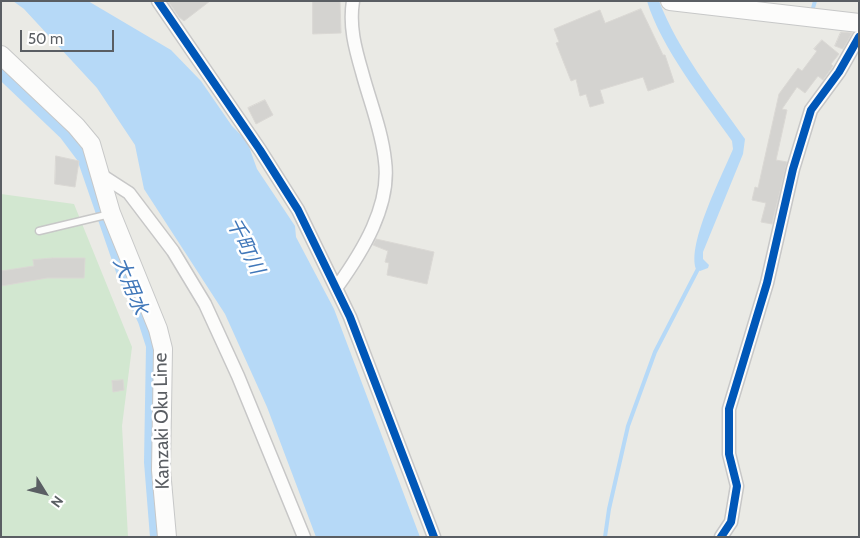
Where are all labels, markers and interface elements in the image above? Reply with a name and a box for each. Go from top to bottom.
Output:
scale bar [22,20,116,52]
text: 50 m [28,30,63,48]
water label: 千町川 [221,214,269,278]
water label: 大用水 [108,254,152,318]
street label: Kanzaki Oku Line [149,353,175,489]
north arrow [20,468,70,518]
text: N [47,493,67,511]

